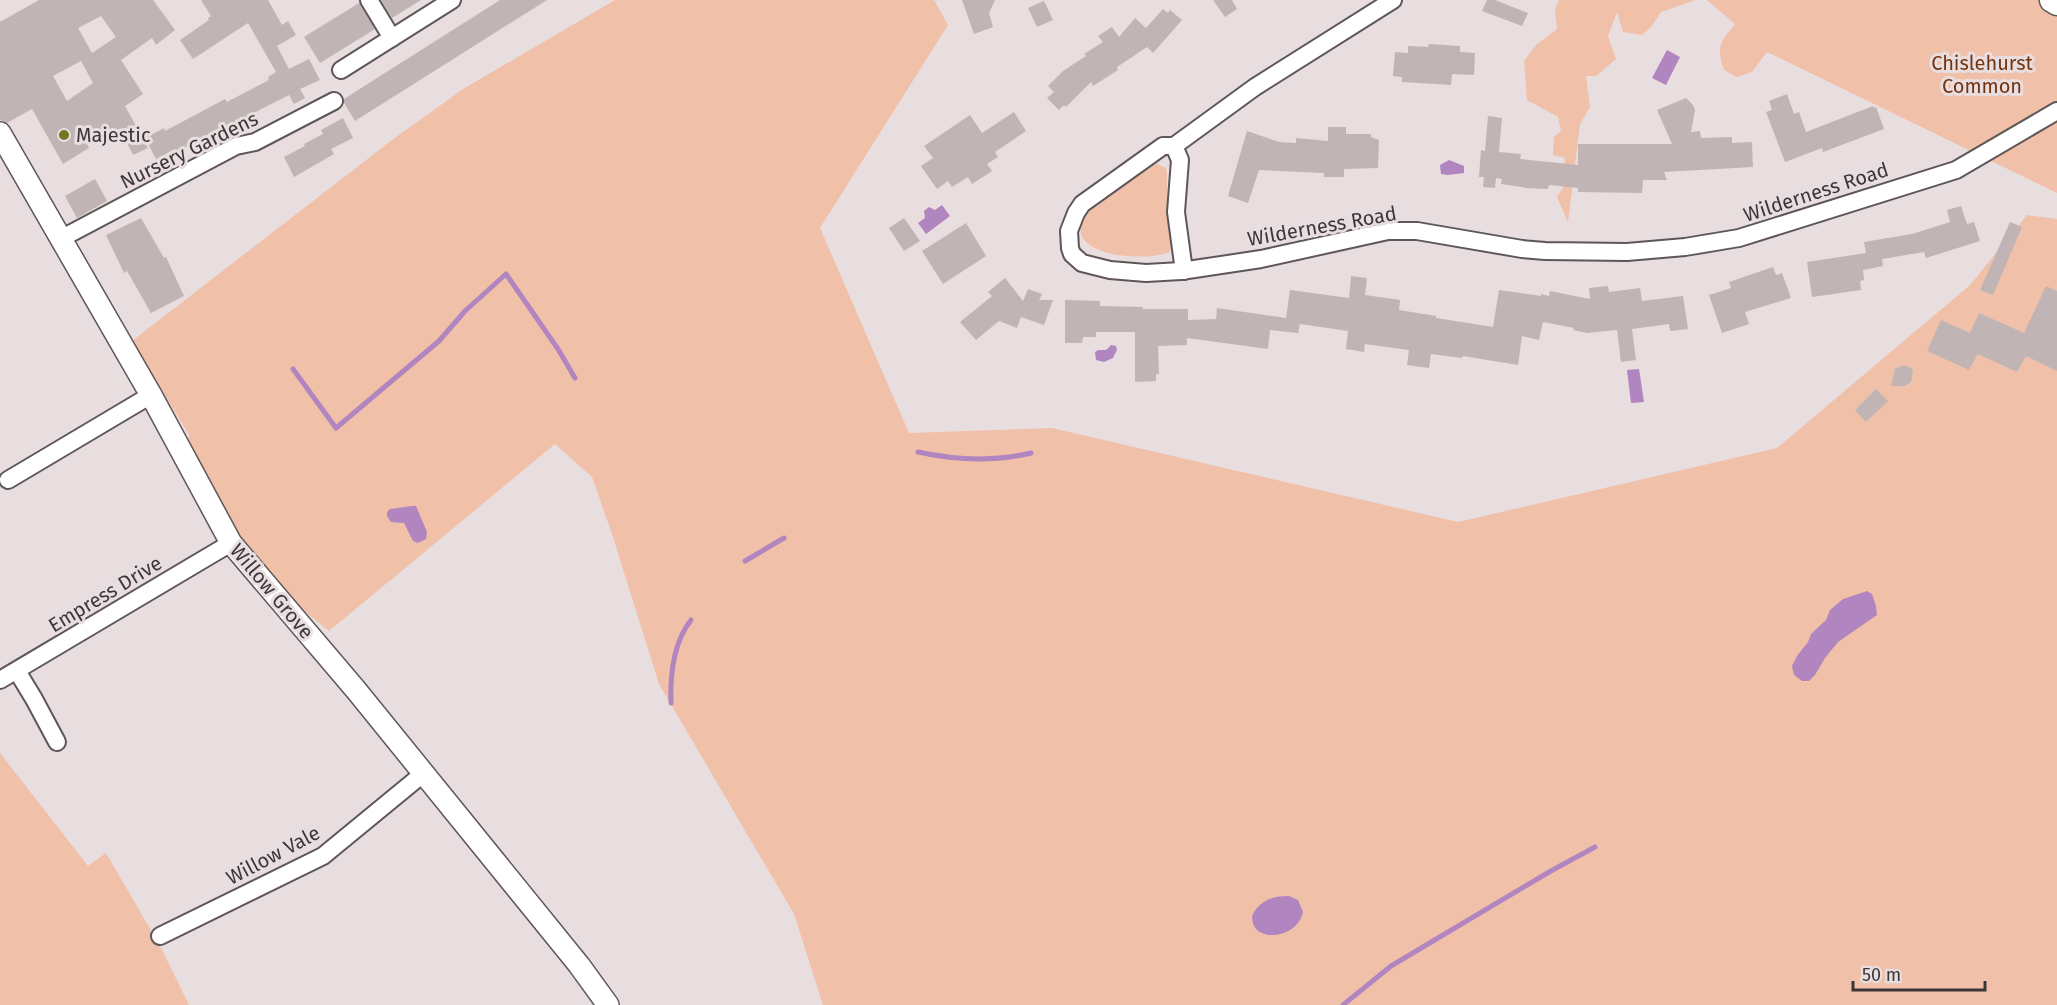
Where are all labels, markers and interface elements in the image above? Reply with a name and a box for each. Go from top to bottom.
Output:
park label: Chislehurst Common [1931,51,2034,98]
street label: Nursery Gardens [116,106,262,194]
place label: Majestic [76,123,151,147]
marker: Majestic [57,128,71,142]
street label: Wilderness Road [1740,157,1892,227]
street label: Wilderness Road [1246,201,1398,251]
street label: Willow Grove [225,538,319,644]
street label: Empress Drive [44,551,166,637]
street label: Willow Vale [222,820,324,890]
scale bar [1853,954,1985,992]
text: 50 m [1862,964,1901,986]

